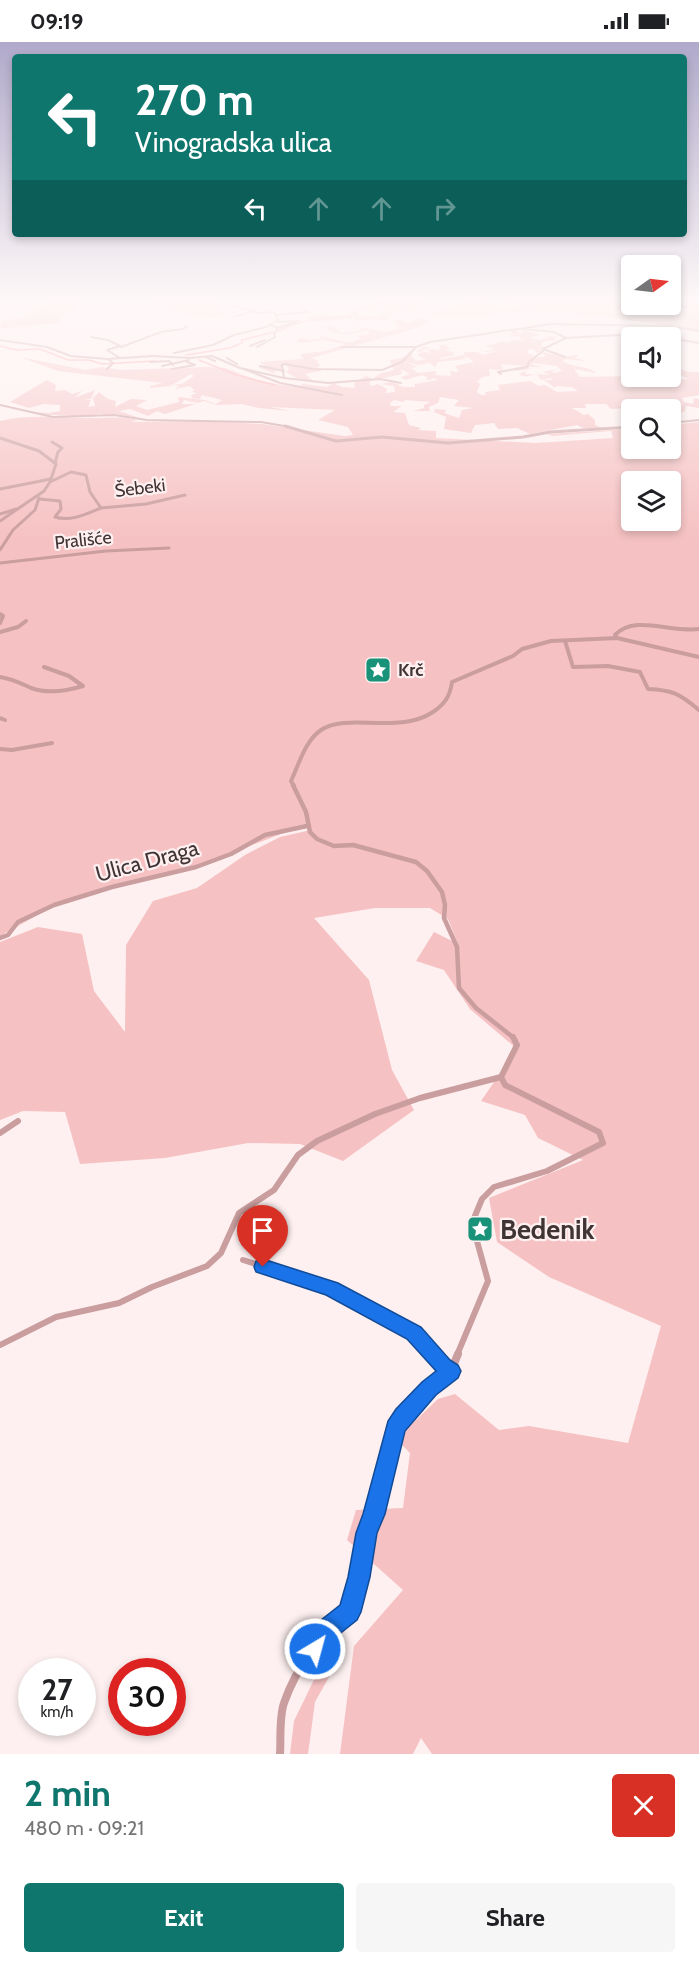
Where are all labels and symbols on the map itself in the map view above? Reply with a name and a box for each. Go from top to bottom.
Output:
north arrow [621,255,681,315]
street label: Šebeki [113,474,167,502]
street label: Prališće [53,526,113,554]
place icon: Krč [363,655,393,685]
place label: Krč [398,659,423,681]
street label: Ulica Draga [92,834,202,888]
pin [237,1205,288,1267]
place label: Bedenik [500,1213,595,1246]
place icon: Bedenik [465,1214,495,1244]
position arrow [283,1617,347,1681]
speed limit sign: 30 [108,1658,186,1736]

